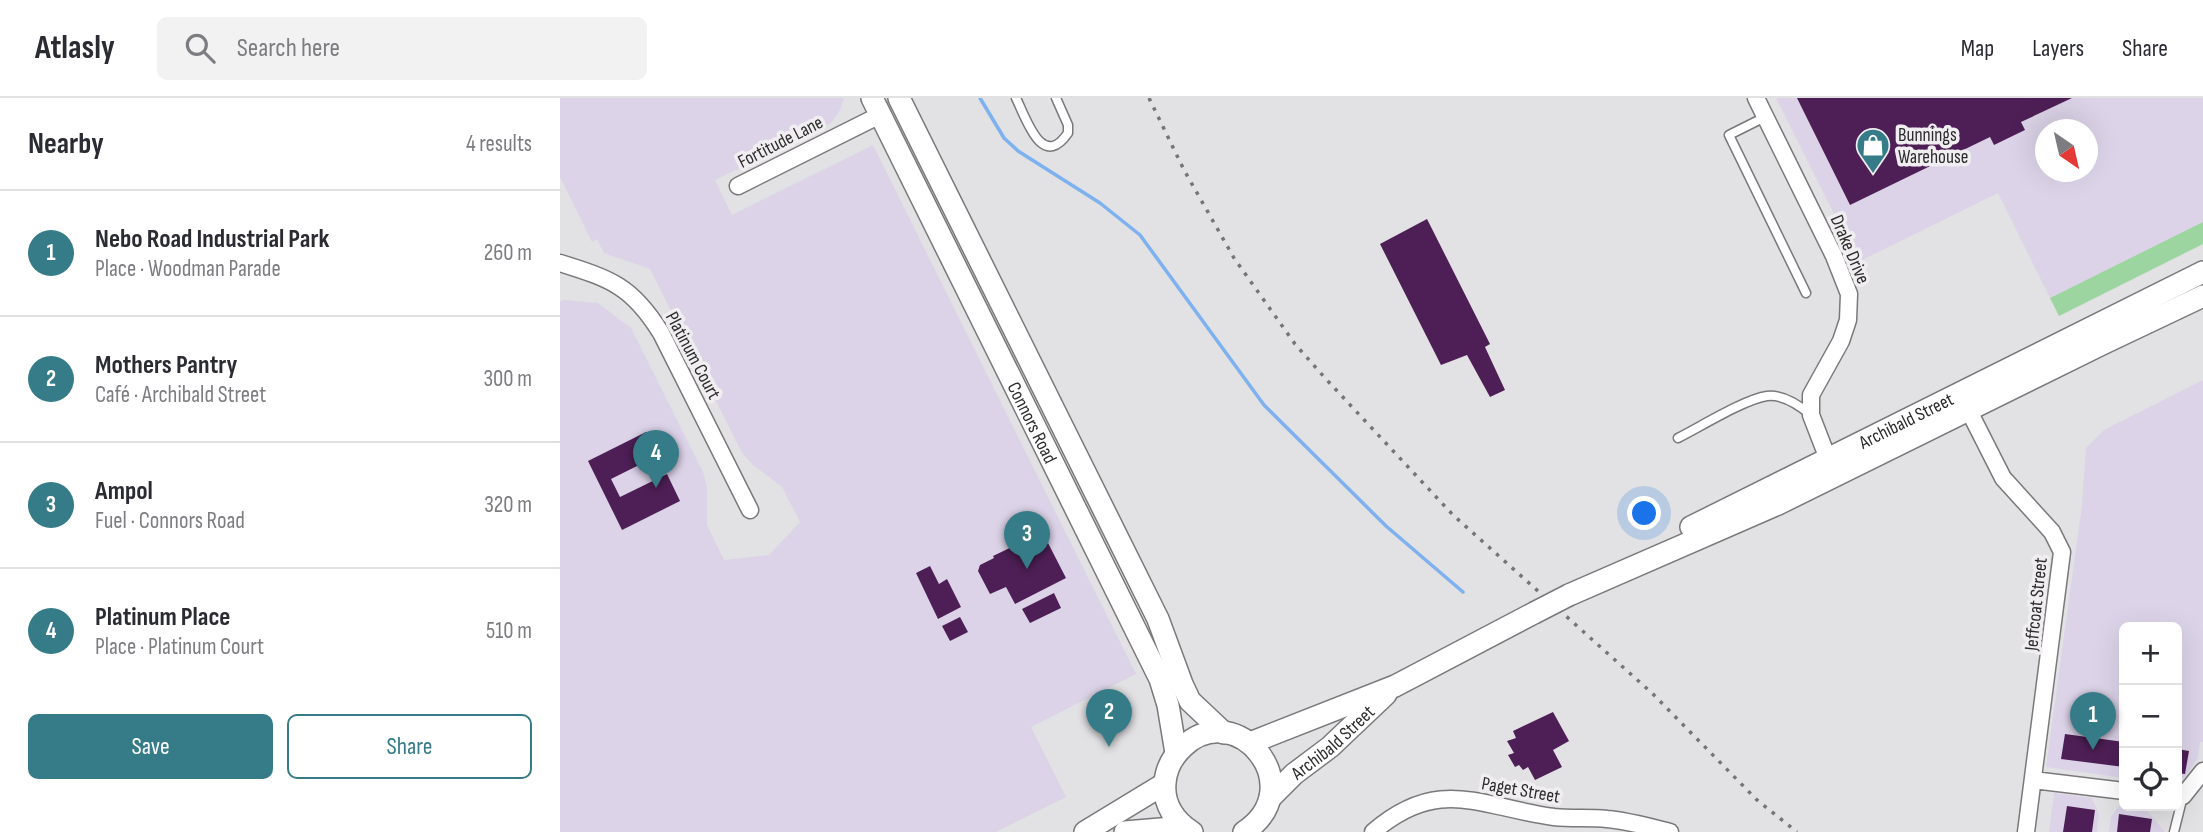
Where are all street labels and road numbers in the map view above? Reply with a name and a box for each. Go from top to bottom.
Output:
street label: Fortitude Lane [734,111,827,174]
street label: Drake Drive [1825,212,1874,287]
street label: Platinum Court [660,308,725,404]
street label: Connors Road [1002,379,1061,467]
street label: Archibald Street [1854,388,1958,455]
street label: Jeffcoat Street [2020,556,2053,653]
street label: Archibald Street [1286,701,1380,786]
street label: Paget Street [1480,772,1562,809]

